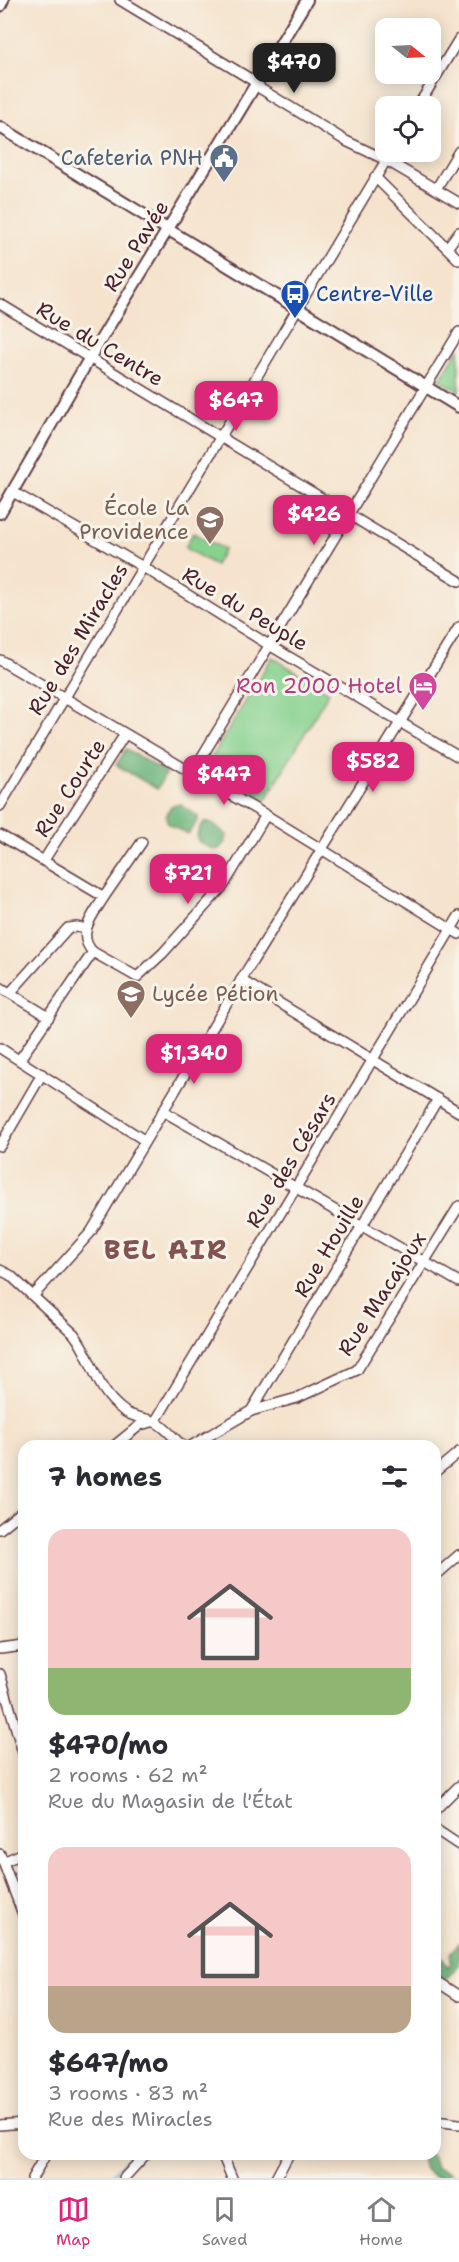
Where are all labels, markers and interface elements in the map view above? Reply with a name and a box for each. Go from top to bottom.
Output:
north arrow [375,18,441,84]
map controls [375,18,441,162]
pin: $470 [258,43,330,94]
text: $470 [267,49,321,75]
button: locate [375,96,441,162]
public building icon: Cafeteria PNH [208,142,240,184]
place label: Cafeteria PNH [61,144,203,172]
street label: Rue Pavée [97,195,175,297]
bus stop icon: Centre-Ville [279,278,311,320]
place label: Centre-Ville [316,280,434,308]
street label: Rue du Centre [31,295,169,393]
pin: $647 [200,381,272,432]
text: $647 [209,387,263,413]
place label: École La Providence [79,493,189,546]
pin: $426 [278,495,350,546]
text: $426 [287,501,341,527]
school or university icon: École La Providence [194,504,226,546]
street label: Rue des Miracles [22,558,134,720]
street label: Rue du Peuple [177,560,313,658]
hotel icon: Ron 2000 Hotel [407,670,439,712]
place label: Ron 2000 Hotel [236,672,403,700]
street label: Rue Courte [28,733,112,843]
pin: $582 [337,742,409,793]
text: $582 [346,748,400,774]
pin: $447 [188,755,260,806]
text: $447 [197,761,251,787]
pin: $721 [152,854,224,905]
text: $721 [164,860,212,886]
school or university icon: Lycée Pétion [115,978,147,1020]
place label: Lycée Pétion [152,980,279,1008]
pin: $1,340 [145,1034,243,1085]
text: $1,340 [160,1040,228,1066]
street label: Rue des Césars [239,1087,343,1233]
street label: Rue Houille [287,1190,371,1302]
street label: Rue Macajoux [331,1227,433,1361]
district label: BEL AIR [104,1231,228,1268]
text: 7 homes [48,1459,162,1494]
icon: filters [378,1460,411,1493]
icon: home [176,1568,284,1676]
text: $470/mo [48,1727,168,1762]
text: 2 rooms · 62 m² [48,1762,208,1788]
text: Rue du Magasin de l'État [48,1788,293,1814]
icon: home [176,1886,284,1994]
text: $647/mo [48,2045,169,2080]
text: 3 rooms · 83 m² [48,2080,208,2106]
text: Rue des Miracles [48,2106,213,2132]
tab: Map [56,2193,90,2250]
tab: Saved [202,2193,247,2250]
tab: Home [359,2193,403,2250]

